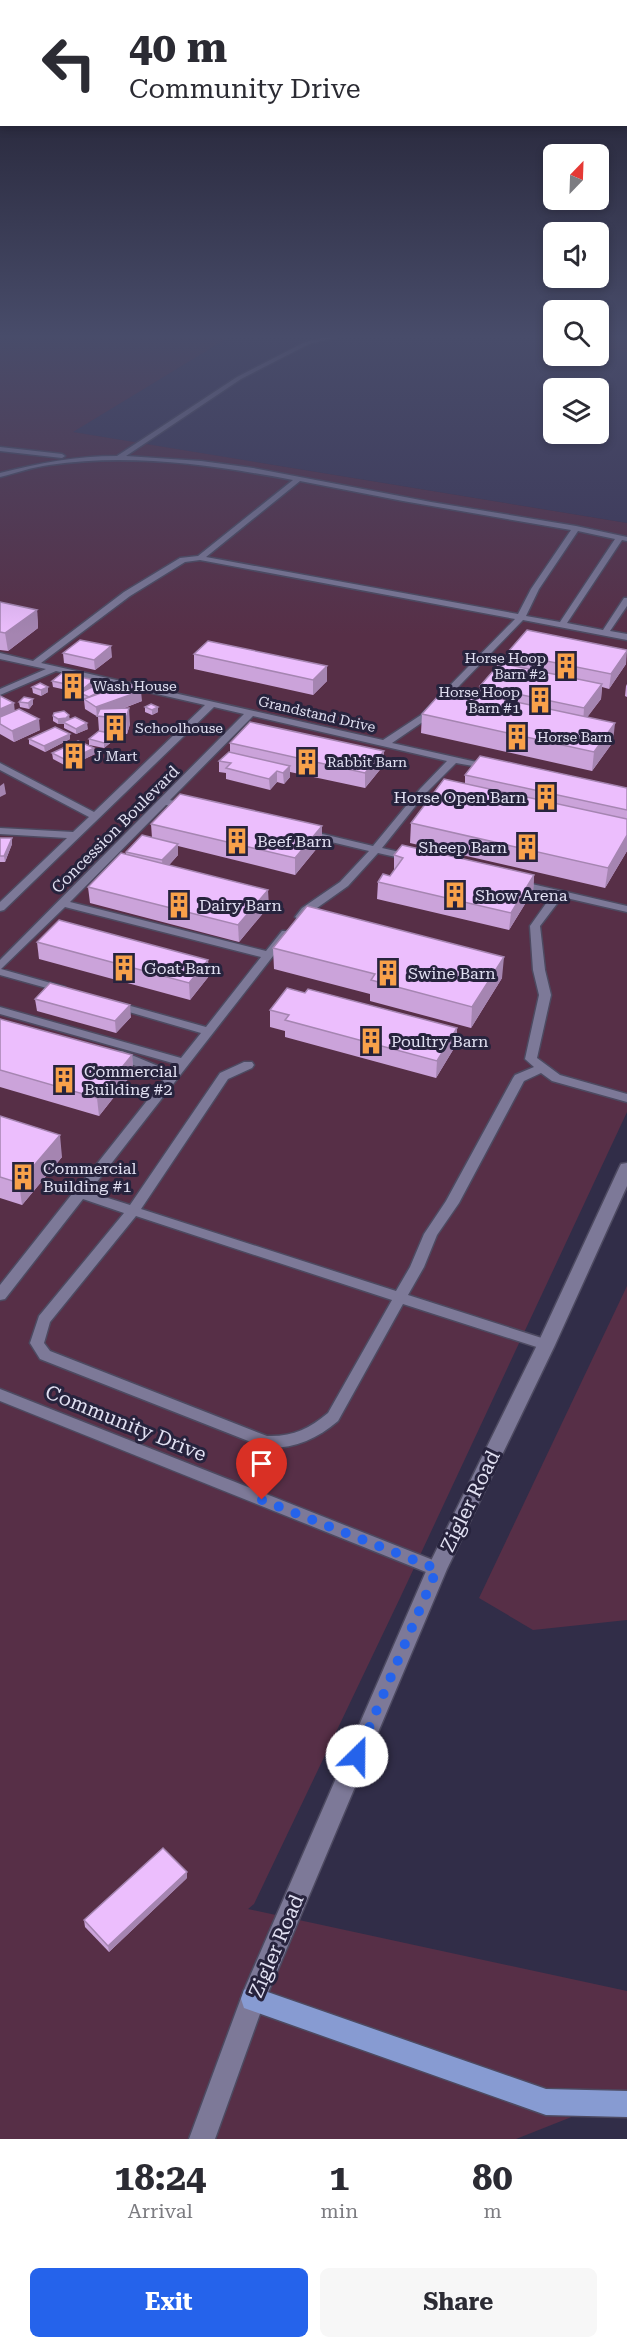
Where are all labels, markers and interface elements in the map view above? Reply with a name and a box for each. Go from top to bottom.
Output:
text: 40 m [129,23,227,72]
icon: left [30,24,108,102]
text: Community Drive [129,73,361,105]
north arrow [543,144,609,210]
map controls [543,144,609,444]
button: sound [543,222,609,288]
button: search [543,300,609,366]
button: layers [543,378,609,444]
place label: Horse Hoop Barn #2 [464,650,546,682]
building icon: Horse Hoop Barn #2 [551,651,581,681]
building icon: Wash House [58,671,88,701]
place label: Wash House [93,678,177,694]
place label: Horse Hoop Barn #1 [438,684,520,716]
building icon: Horse Hoop Barn #1 [525,685,555,715]
street label: Grandstand Drive [257,693,377,735]
building icon: Schoolhouse [100,713,130,743]
place label: Schoolhouse [135,720,223,736]
building icon: Horse Barn [502,722,532,752]
place label: Horse Barn [537,729,612,745]
building icon: J Mart [59,741,89,771]
building icon: Rabbit Barn [292,747,322,777]
place label: J Mart [94,748,137,764]
place label: Rabbit Barn [327,754,407,770]
street label: Concession Boulevard [48,762,183,897]
building icon: Horse Open Barn [531,782,561,812]
place label: Horse Open Barn [394,788,526,807]
building icon: Beef Barn [222,826,252,856]
place label: Beef Barn [257,832,332,851]
building icon: Sheep Barn [512,832,542,862]
place label: Sheep Barn [418,838,507,857]
building icon: Show Arena [440,880,470,910]
place label: Show Arena [475,886,568,905]
building icon: Dairy Barn [164,890,194,920]
place label: Dairy Barn [199,896,282,915]
building icon: Goat Barn [109,953,139,983]
building icon: Swine Barn [373,958,403,988]
place label: Goat Barn [144,959,221,978]
place label: Swine Barn [408,964,496,983]
building icon: Poultry Barn [356,1026,386,1056]
place label: Poultry Barn [391,1032,488,1051]
place label: Commercial Building #2 [84,1062,177,1099]
building icon: Commercial Building #2 [49,1065,79,1095]
place label: Commercial Building #1 [43,1159,136,1196]
building icon: Commercial Building #1 [8,1162,38,1192]
street label: Community Drive [42,1380,210,1466]
pin [236,1438,287,1500]
street label: Zigler Road [435,1446,505,1556]
icon: arrive [245,1447,278,1480]
position arrow [325,1724,389,1788]
street label: Zigler Road [244,1891,309,2001]
text: 18:24 [114,2157,206,2199]
text: 1 [329,2157,349,2199]
text: 80 [472,2157,513,2199]
text: Arrival [128,2199,193,2223]
text: min [321,2199,358,2223]
text: m [483,2199,502,2223]
button: Exit [30,2268,308,2337]
button: Share [320,2268,597,2337]

